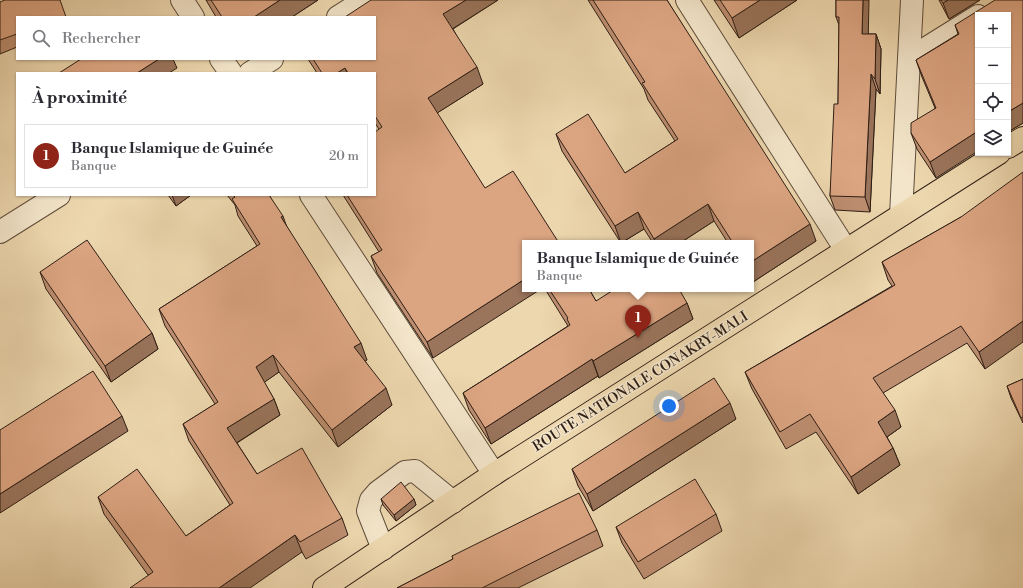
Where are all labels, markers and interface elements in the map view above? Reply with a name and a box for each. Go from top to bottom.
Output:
map controls [975,12,1011,156]
button: + [975,12,1011,48]
search box [16,16,376,60]
icon: search [30,27,52,49]
text: Rechercher [62,29,141,48]
button: − [975,48,1011,84]
button: locate [975,84,1011,120]
text: À proximité [32,87,127,109]
button: layers [975,120,1011,156]
text: Banque Islamique de Guinée [71,139,273,158]
text: 1 [43,148,49,164]
text: 20 m [329,148,359,164]
text: Banque [71,158,116,174]
popup [522,240,754,292]
text: Banque Islamique de Guinée [537,249,739,268]
text: Banque [537,268,582,284]
pin: 1 [625,305,651,338]
street label: ROUTE NATIONALE CONAKRY-MALI [529,307,752,456]
your location [659,396,679,416]

